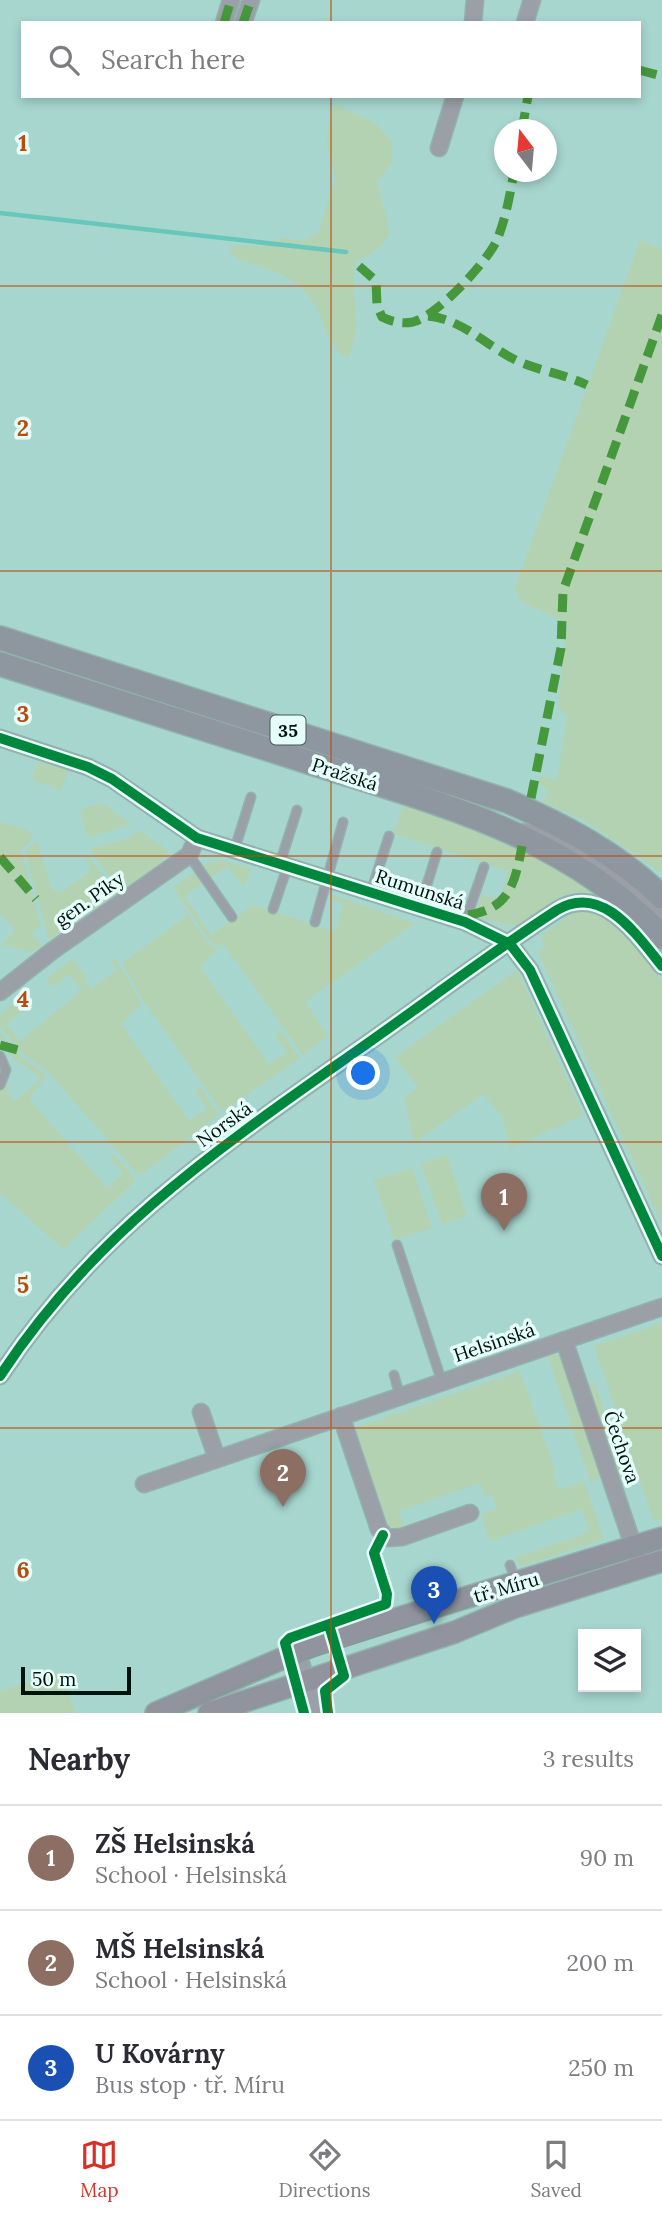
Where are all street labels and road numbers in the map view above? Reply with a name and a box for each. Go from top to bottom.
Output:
road number: 35 [270,716,306,744]
street label: Pražská [309,752,381,796]
street label: Rumunská [373,863,468,915]
street label: gen. Píky [50,867,128,931]
street label: Norská [192,1096,256,1152]
street label: Helsinská [450,1317,538,1367]
street label: Čechova [598,1408,646,1487]
street label: tř. Míru [471,1566,541,1608]

